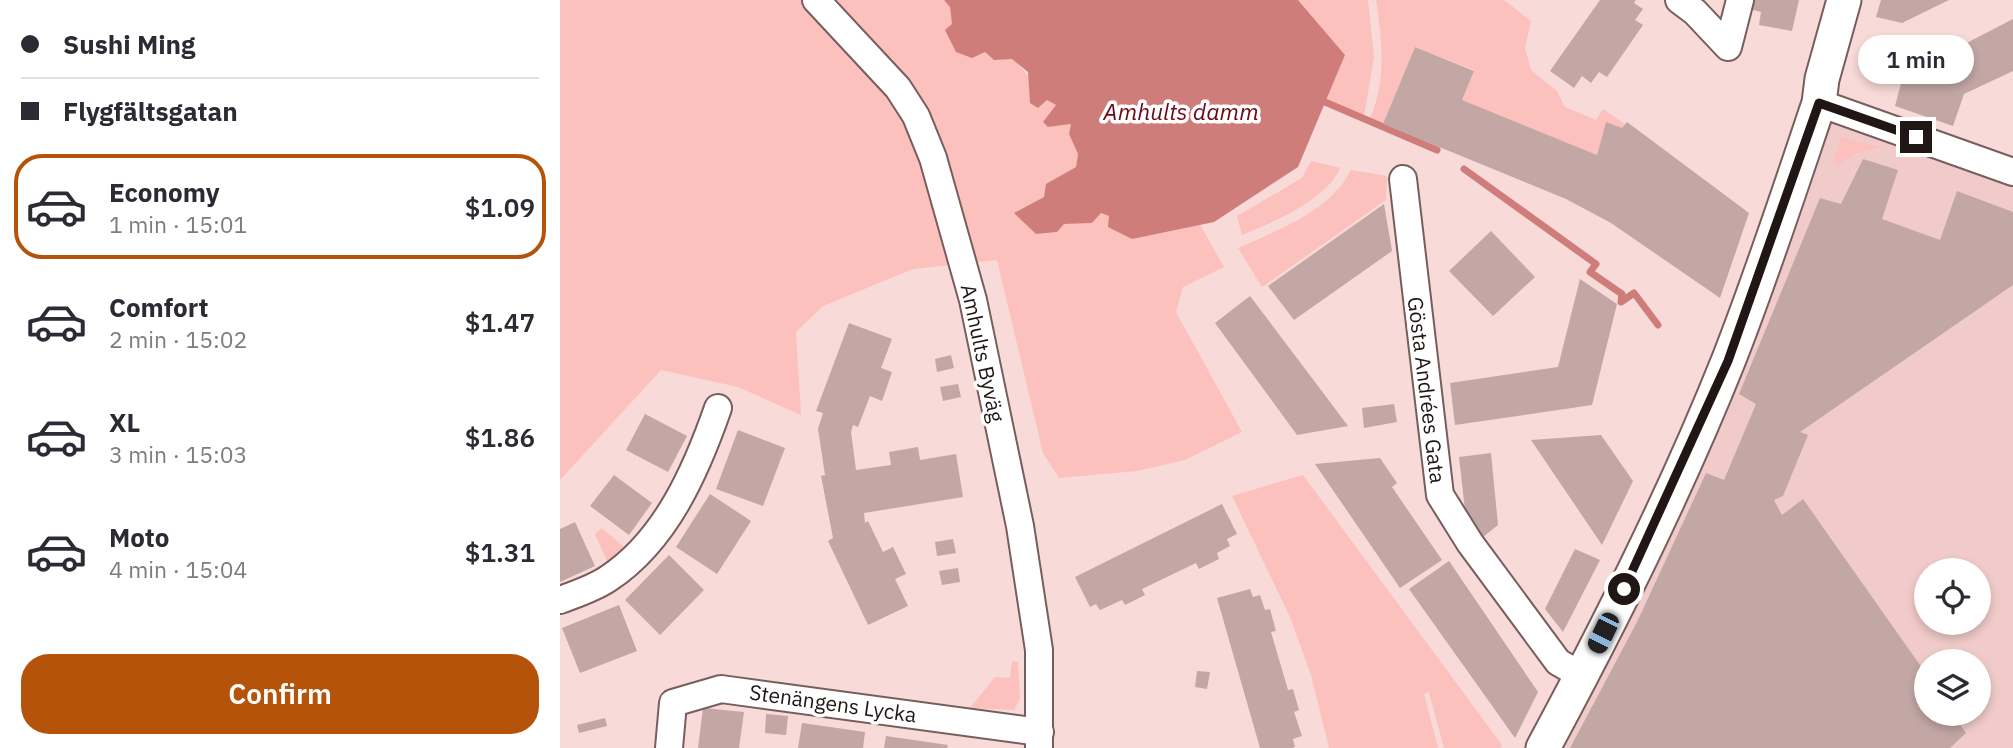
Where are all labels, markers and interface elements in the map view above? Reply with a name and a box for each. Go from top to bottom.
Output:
text: Sushi Ming [63,27,195,61]
callout: 1 min [1858,36,1974,85]
text: 1 min [1886,44,1946,74]
text: Flygfältsgatan [63,94,238,128]
water label: Amhults damm [1102,96,1259,126]
route end [1900,121,1932,153]
icon: car [25,175,88,238]
text: Economy [109,175,220,209]
text: $1.09 [465,190,535,224]
text: 1 min · 15:01 [109,209,247,239]
street label: Amhults Byväg [955,281,1011,425]
icon: car [25,290,88,353]
text: Comfort [109,290,208,324]
street label: Gösta Andrées Gata [1402,295,1452,485]
text: $1.47 [465,305,535,339]
text: 2 min · 15:02 [109,324,247,354]
icon: car [25,405,88,468]
text: XL [109,405,140,439]
text: $1.86 [465,420,535,454]
text: 3 min · 15:03 [109,439,247,469]
icon: car [25,520,88,583]
text: Moto [109,520,169,554]
text: $1.31 [465,535,535,569]
text: 4 min · 15:04 [109,554,247,584]
map controls [1914,558,1991,726]
button: locate [1914,558,1991,635]
route start [1608,573,1640,605]
car [1585,610,1622,656]
button: layers [1914,649,1991,726]
button: Confirm [21,654,539,734]
street label: Stenängens Lycka [748,677,918,729]

